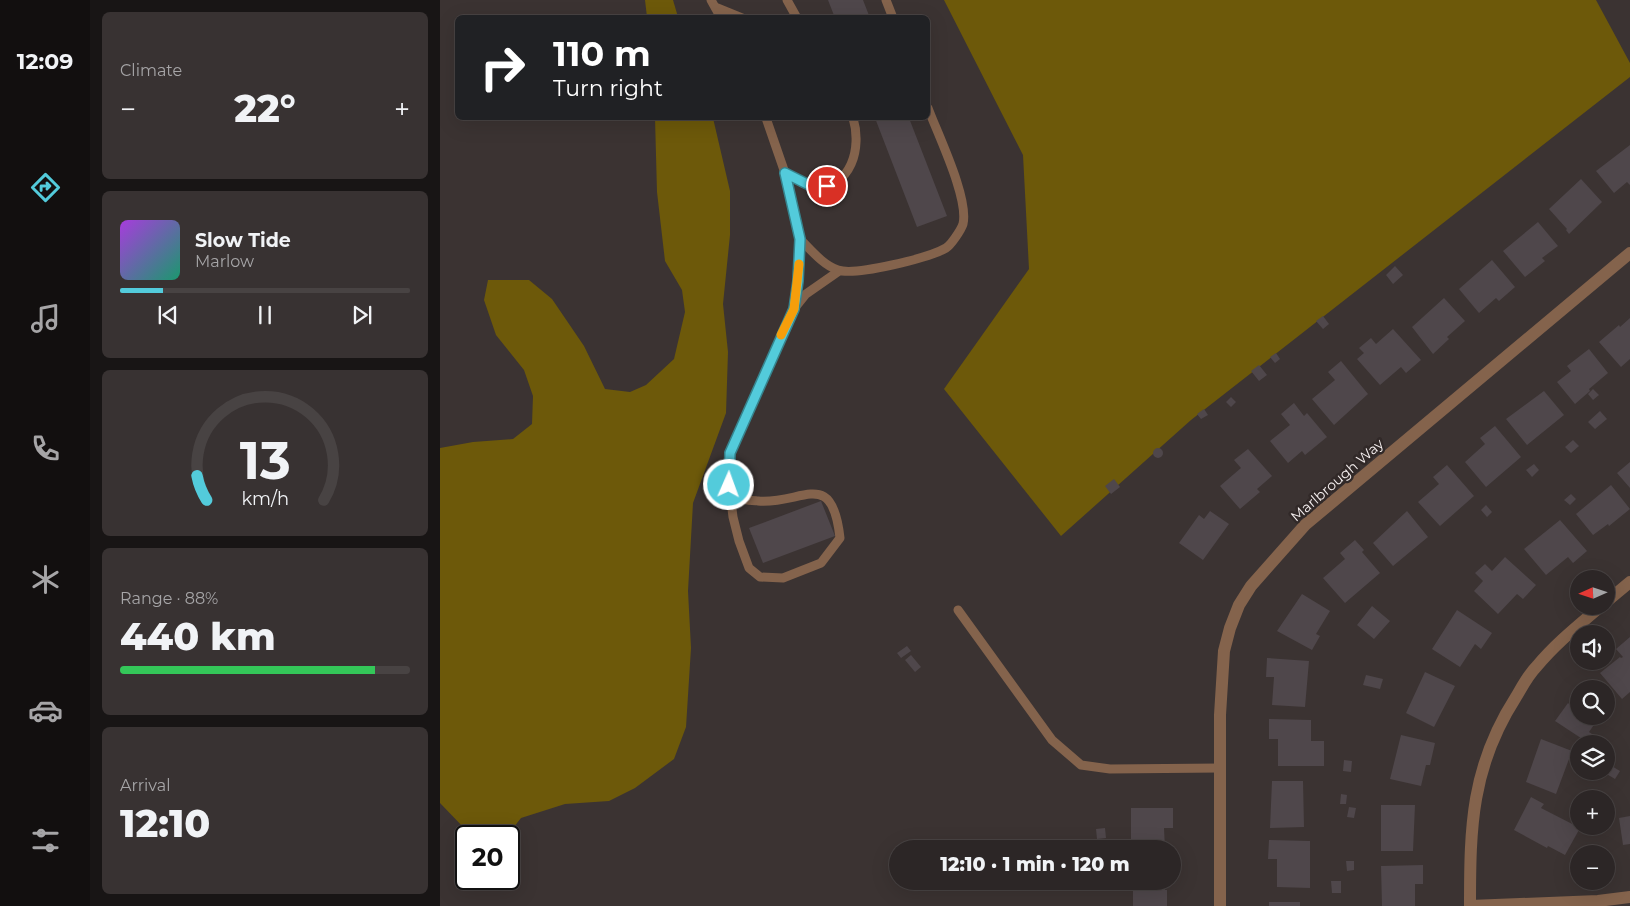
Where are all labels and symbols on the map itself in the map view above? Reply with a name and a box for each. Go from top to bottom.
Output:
pin [806,165,848,207]
street label: Marlbrough Way [1287,435,1387,525]
position arrow [702,458,754,510]
north arrow [1570,570,1615,615]
speed limit sign: 20 [455,825,520,890]

